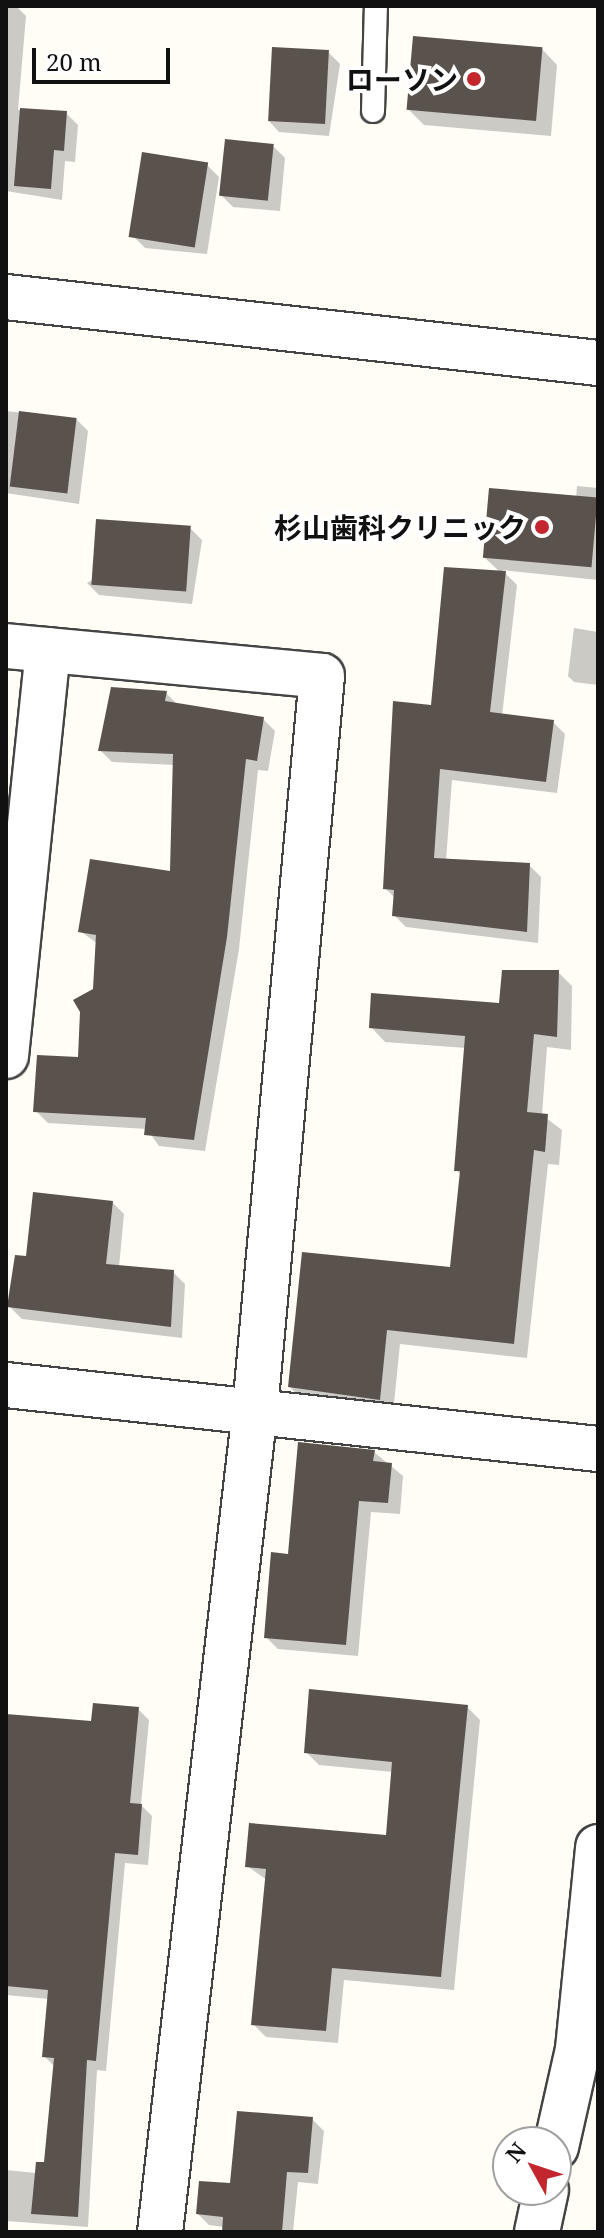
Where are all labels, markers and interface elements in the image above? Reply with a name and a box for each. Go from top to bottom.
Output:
scale bar [36,32,174,82]
text: 20 m [46,45,102,78]
place label: ローソン [346,62,458,96]
marker: ローソン [465,70,483,88]
place label: 杉山歯科クリニック [274,510,526,544]
marker: 杉山歯科クリニック [533,518,551,536]
north arrow [492,2126,572,2206]
text: N [498,2136,532,2168]

